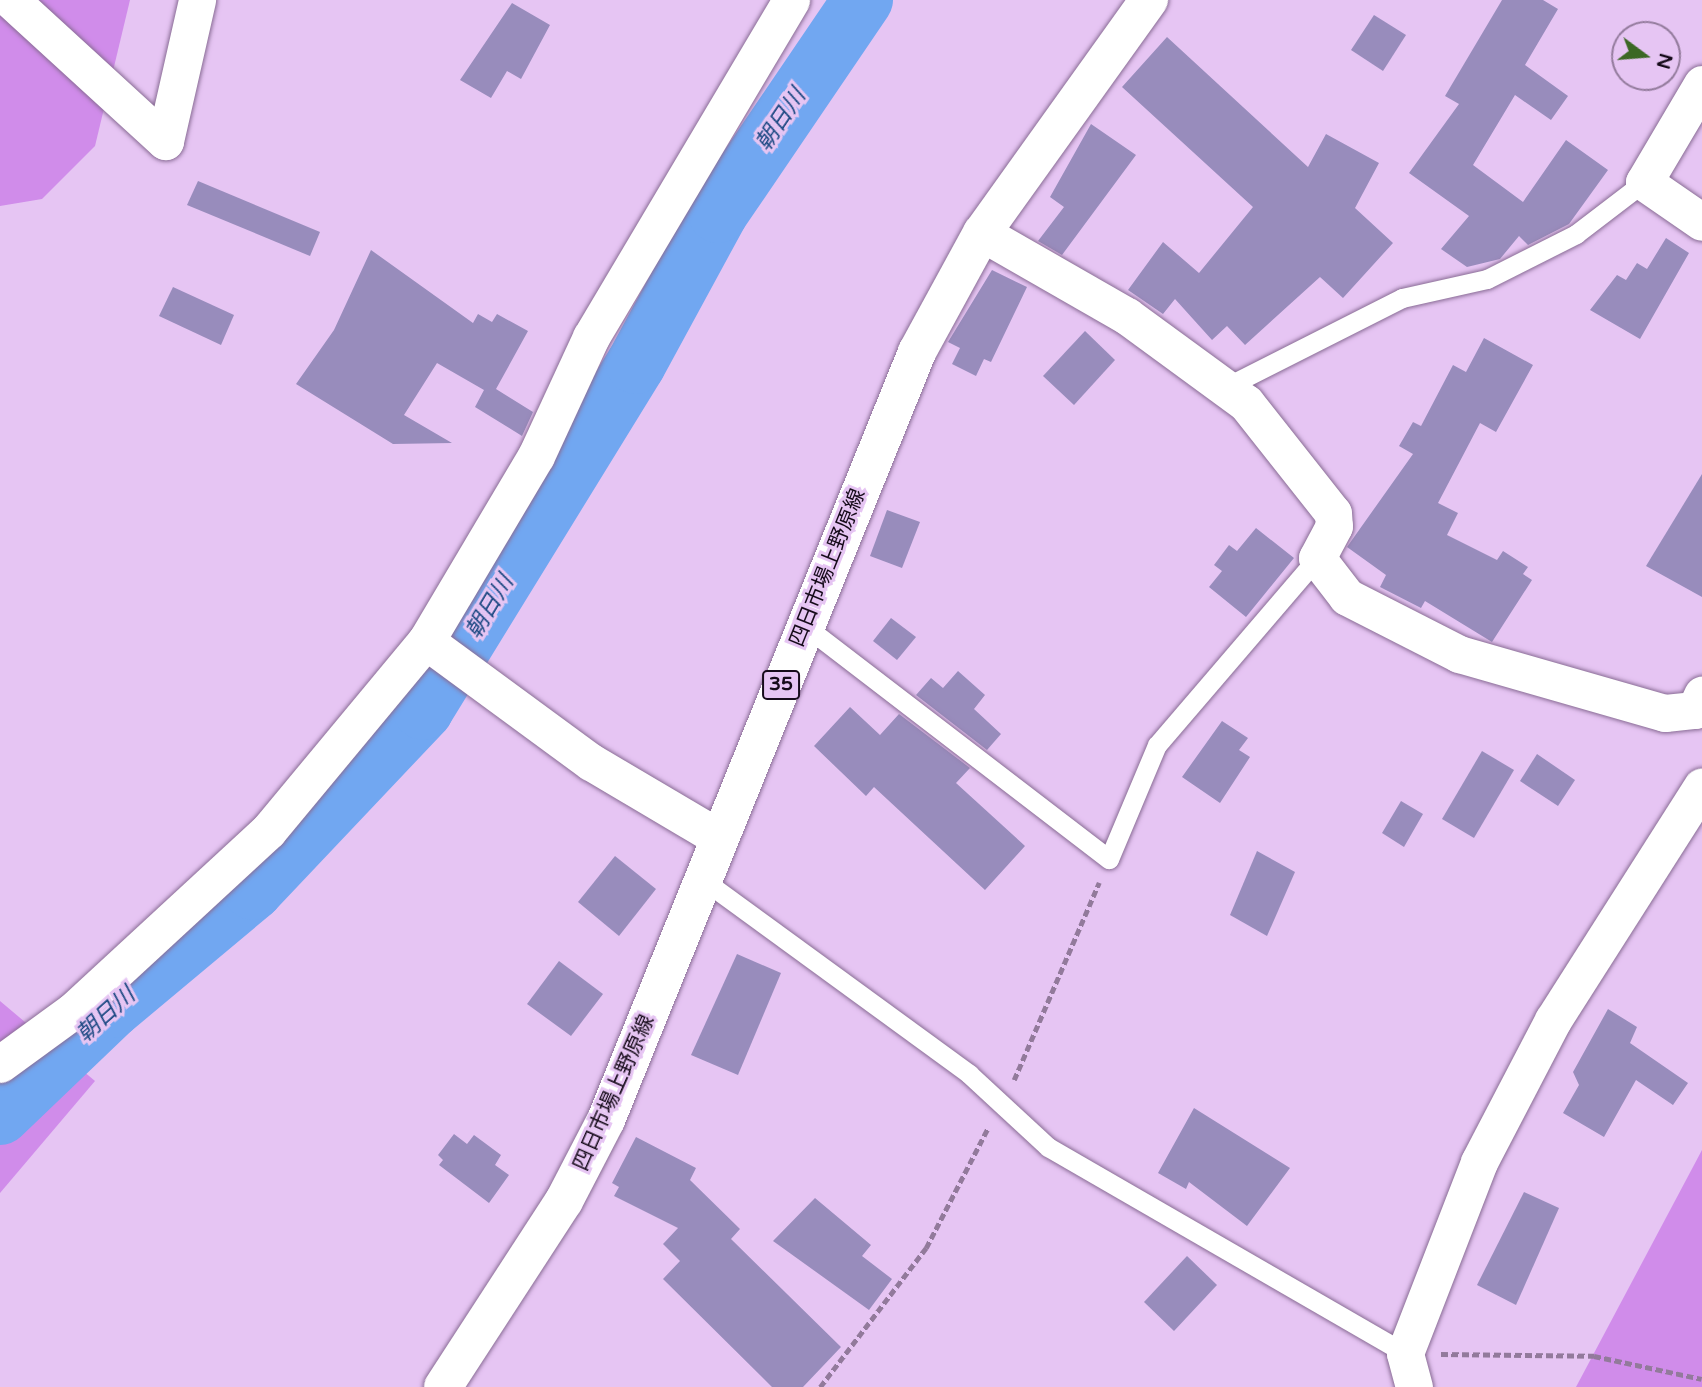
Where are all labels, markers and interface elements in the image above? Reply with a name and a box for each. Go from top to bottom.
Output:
north arrow [1611,21,1681,91]
text: N [1652,51,1677,72]
water label: 朝日川 [750,84,812,156]
street label: 四日市場上野原線 [785,485,871,651]
water label: 朝日川 [460,570,520,644]
road number: 35 [762,670,800,700]
water label: 朝日川 [71,982,141,1048]
street label: 四日市場上野原線 [568,1011,660,1175]

